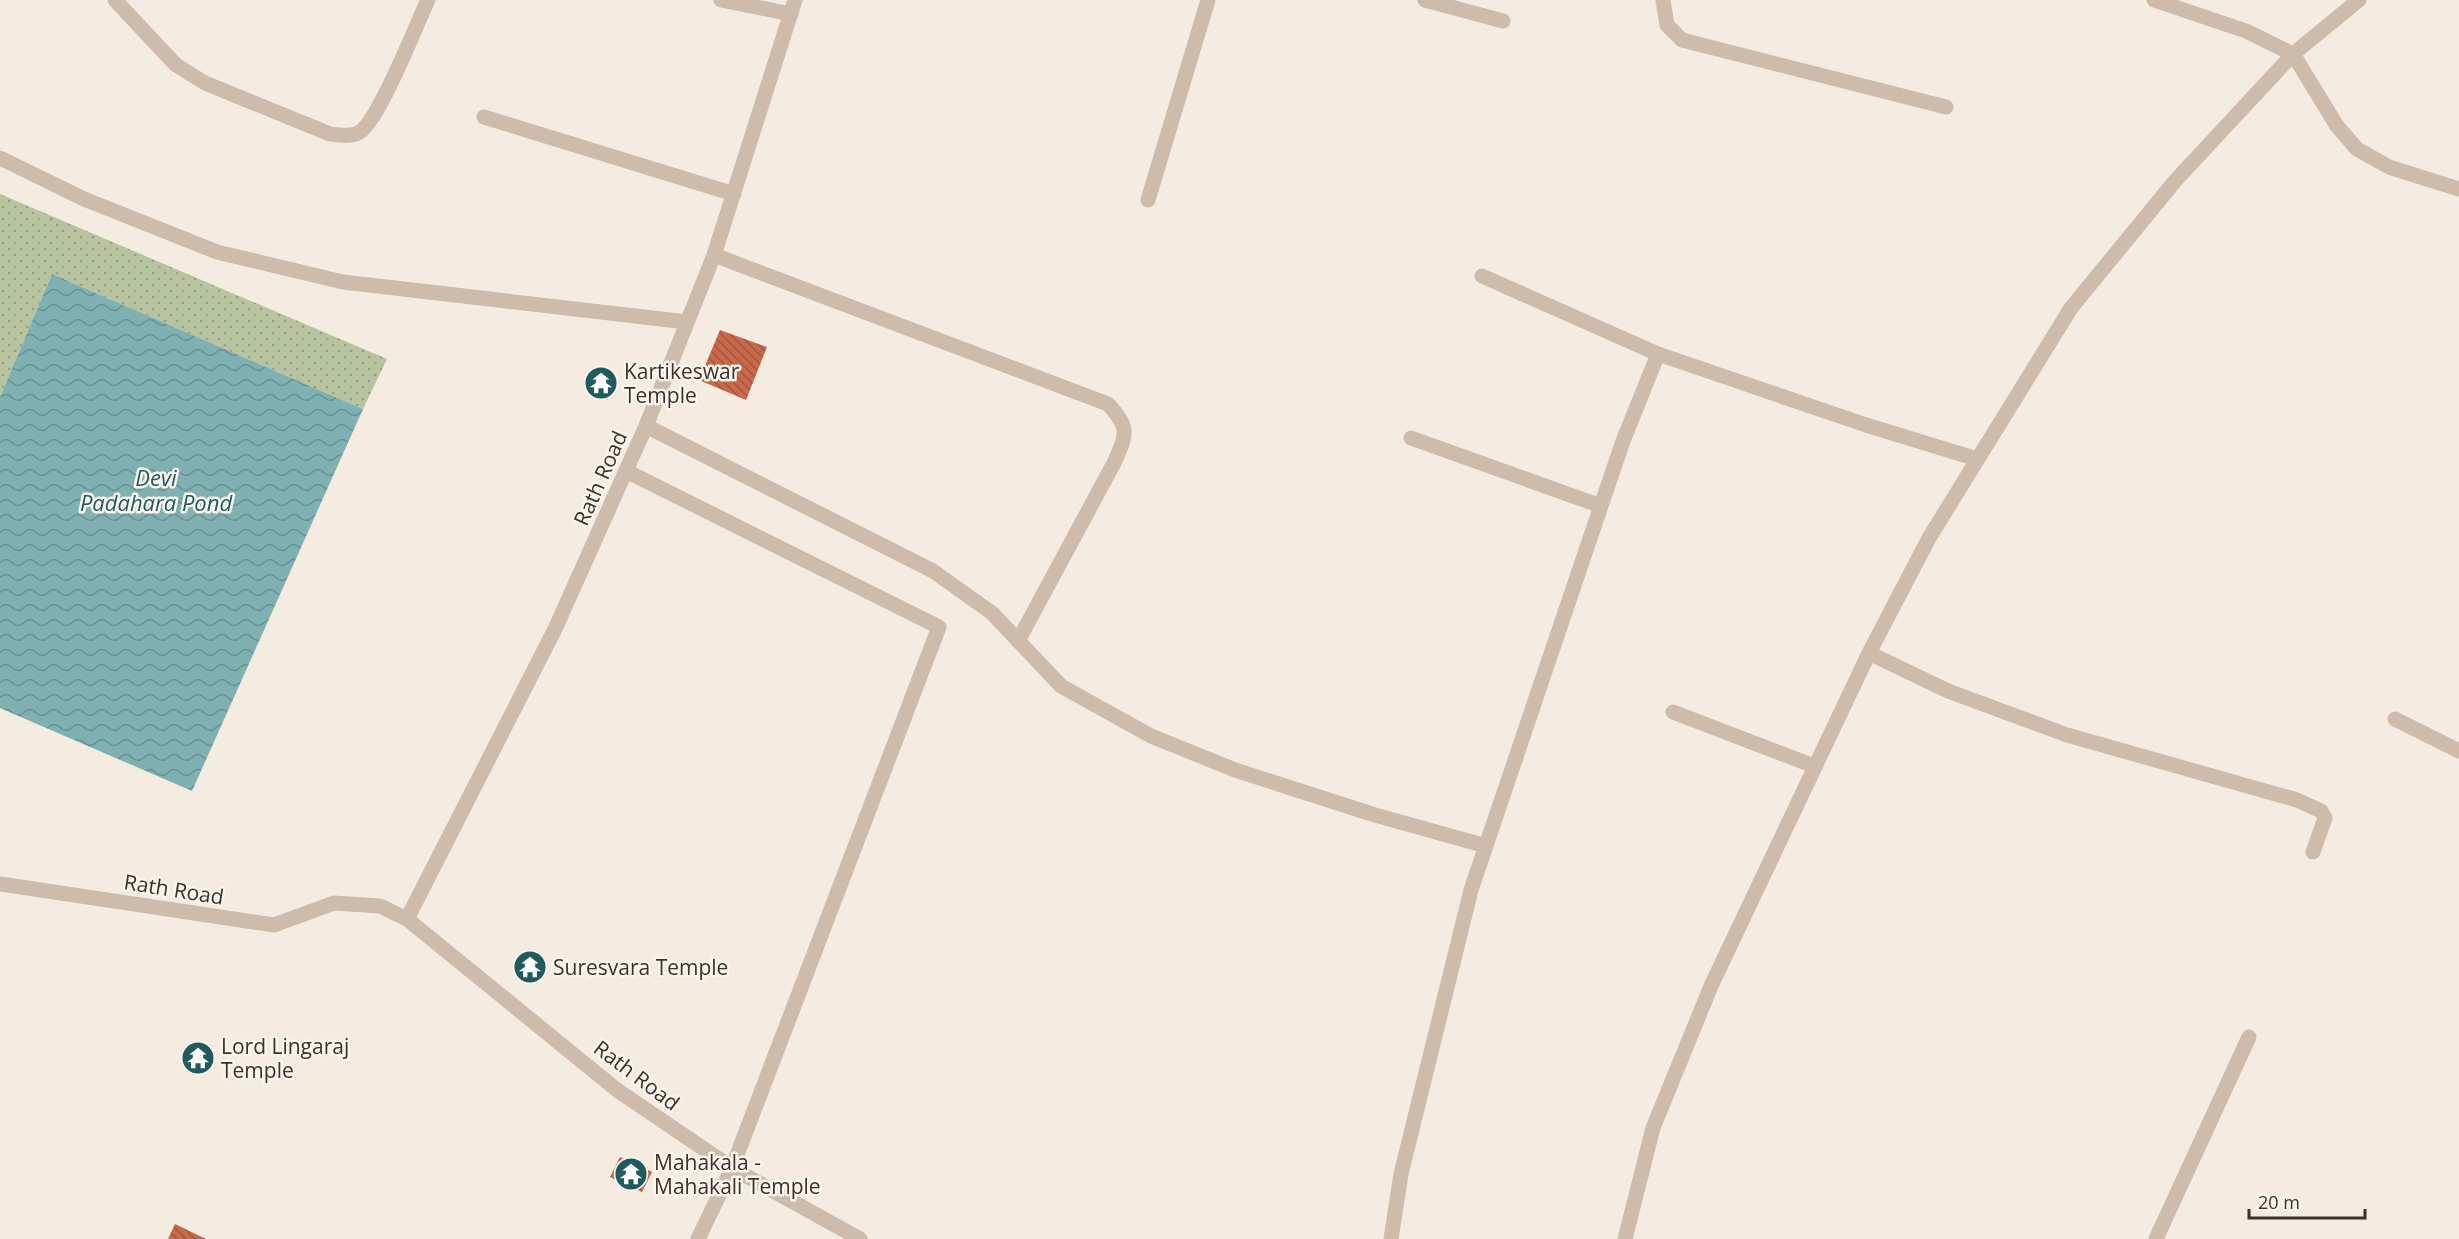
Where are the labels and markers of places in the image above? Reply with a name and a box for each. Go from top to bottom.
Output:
place label: Kartikeswar Temple [624,357,740,409]
temple icon: Kartikeswar Temple [583,365,619,401]
temple icon: Suresvara Temple [512,949,548,985]
place label: Suresvara Temple [553,953,728,981]
place label: Lord Lingaraj Temple [221,1032,349,1084]
temple icon: Lord Lingaraj Temple [180,1040,216,1076]
place label: Mahakala - Mahakali Temple [654,1148,821,1200]
temple icon: Mahakala - Mahakali Temple [613,1156,649,1192]

